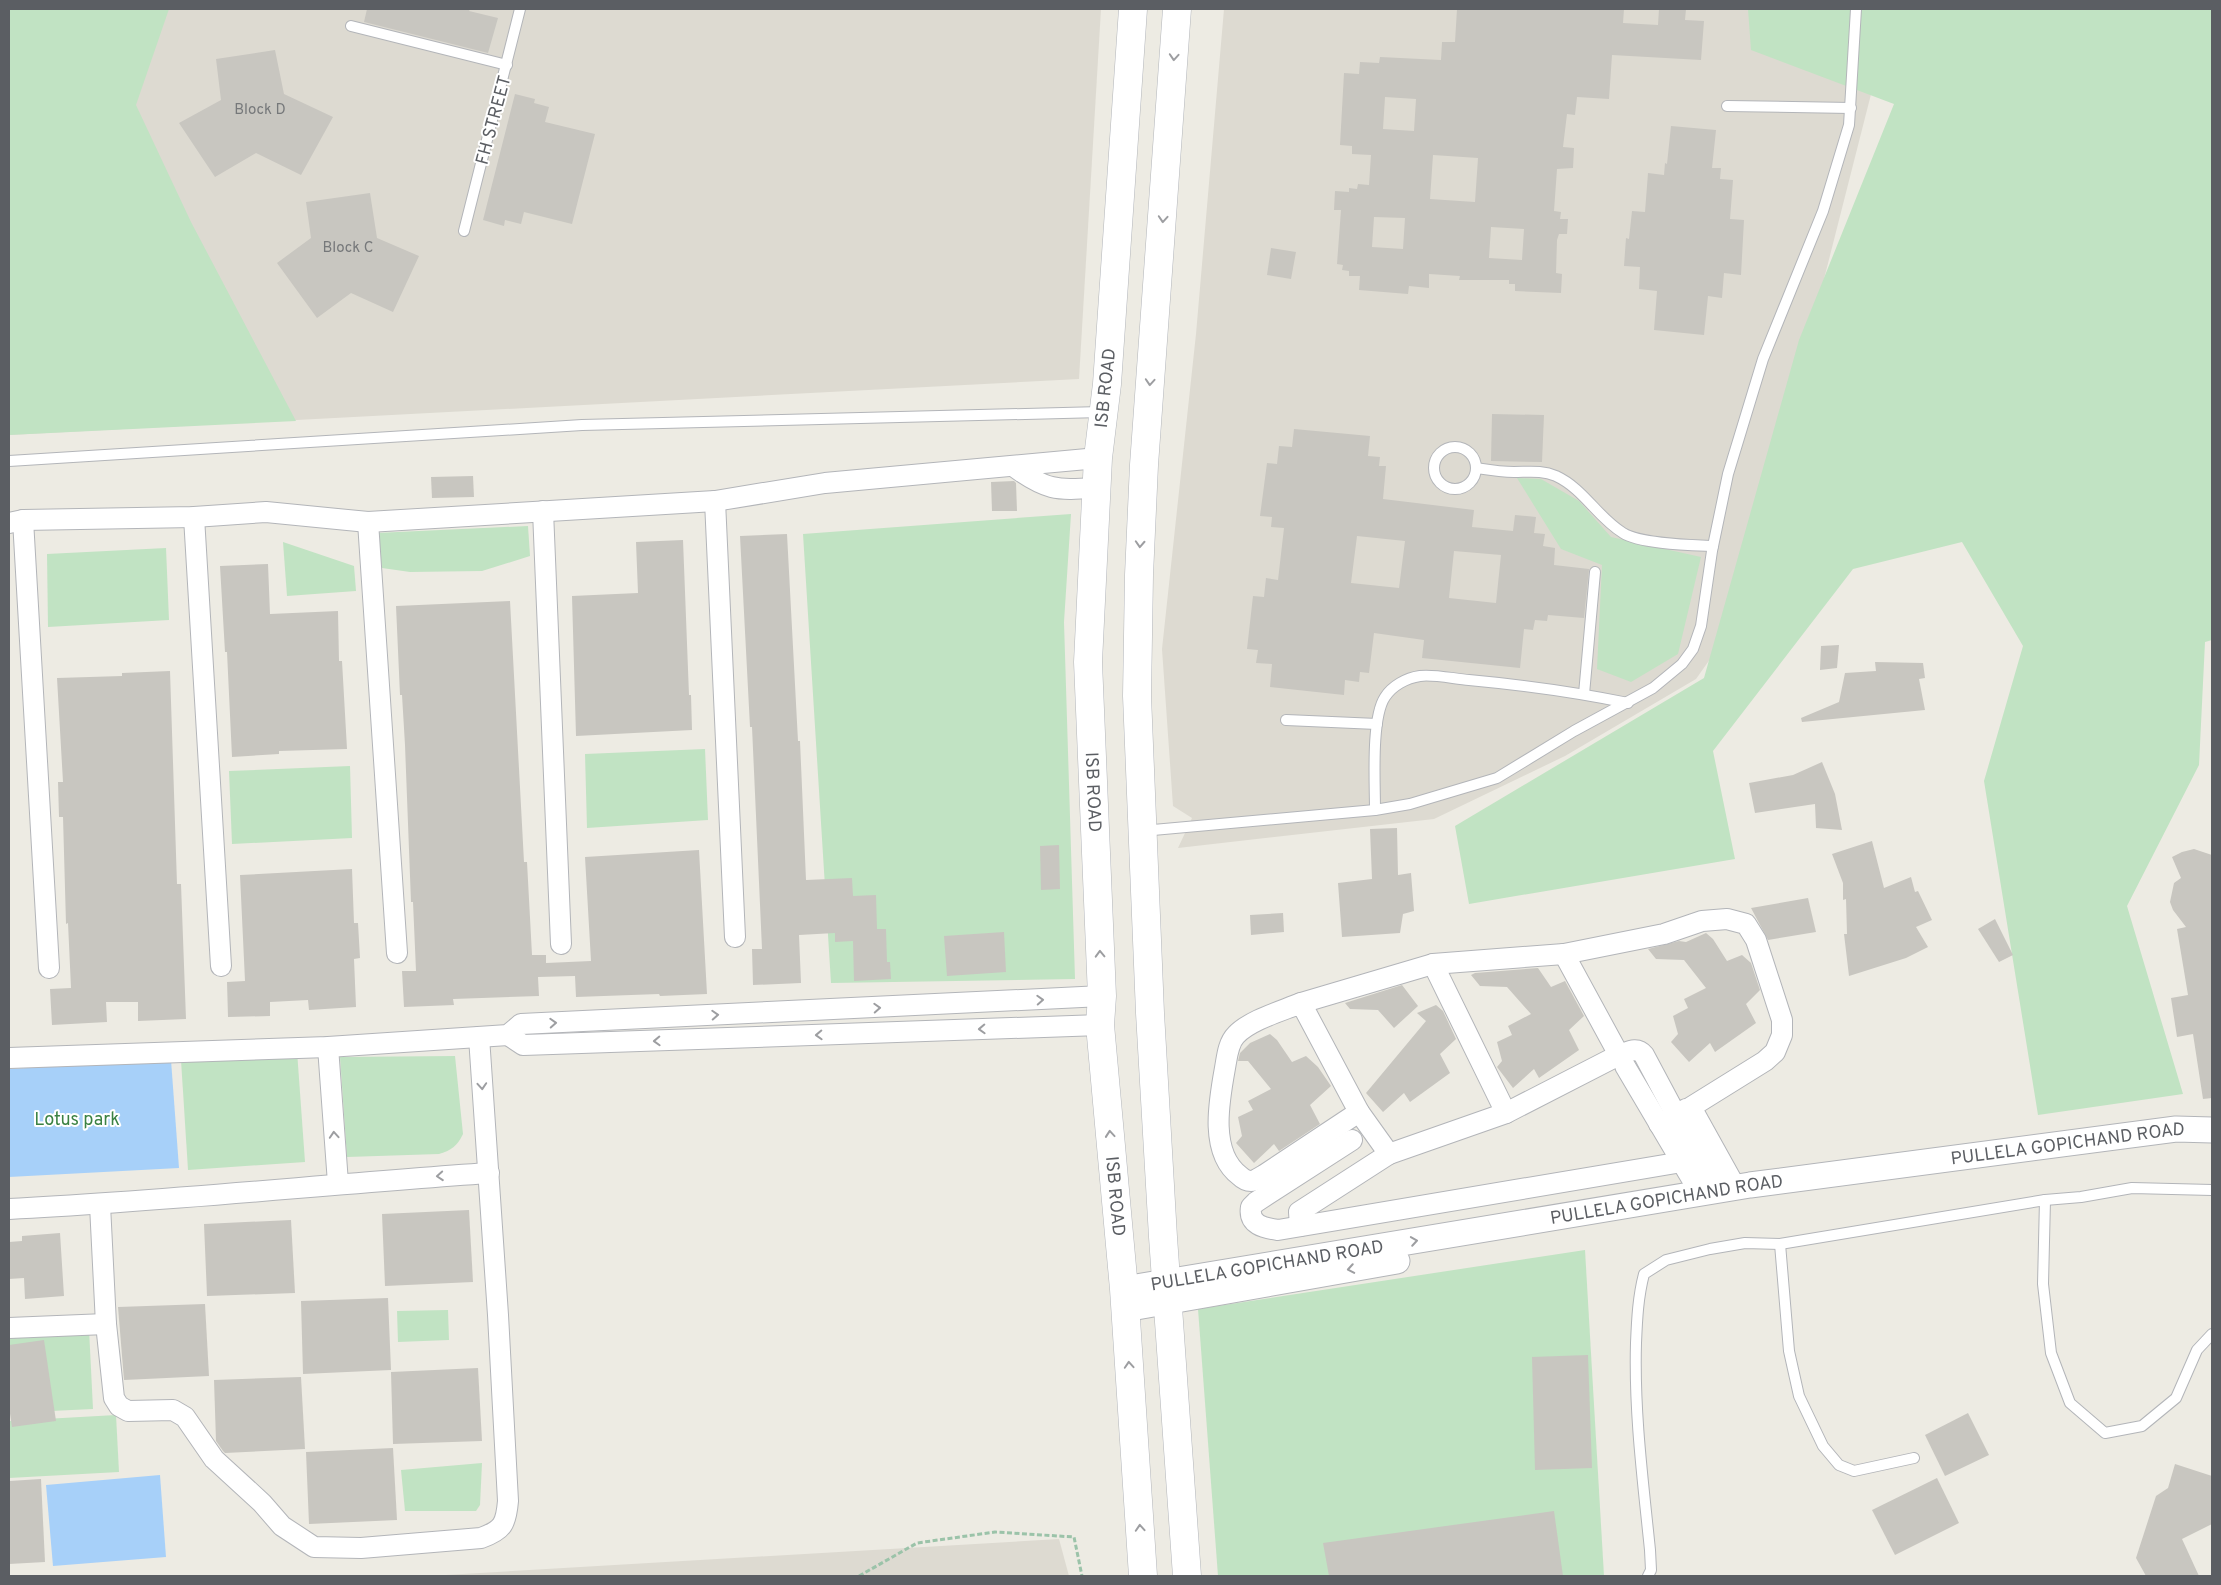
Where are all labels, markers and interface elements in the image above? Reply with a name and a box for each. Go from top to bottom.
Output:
one-way arrow [1169,54,1180,62]
street label: FH STREET [471,73,517,168]
house number: Block D [234,101,286,120]
one-way arrow [1157,216,1168,224]
house number: Block C [322,239,374,258]
street label: ISB ROAD [1091,347,1122,429]
one-way arrow [1145,378,1156,386]
one-way arrow [1135,540,1146,548]
street label: ISB ROAD [1079,752,1105,833]
one-way arrow [1095,950,1106,958]
one-way arrow [1036,995,1044,1005]
one-way arrow [874,1002,882,1013]
one-way arrow [712,1010,719,1020]
one-way arrow [549,1017,557,1028]
one-way arrow [977,1024,985,1035]
one-way arrow [815,1030,823,1040]
one-way arrow [653,1035,661,1046]
one-way arrow [477,1082,488,1090]
park label: Lotus park [34,1109,120,1132]
street label: PULLELA GOPICHAND ROAD [1950,1119,2185,1171]
one-way arrow [1105,1129,1116,1137]
one-way arrow [329,1131,340,1139]
street label: ISB ROAD [1099,1155,1129,1237]
one-way arrow [436,1171,444,1182]
street label: PULLELA GOPICHAND ROAD [1549,1171,1785,1231]
street label: PULLELA GOPICHAND ROAD [1149,1236,1385,1297]
one-way arrow [1409,1236,1418,1246]
one-way arrow [1347,1263,1355,1273]
one-way arrow [1124,1361,1135,1369]
one-way arrow [1134,1523,1145,1531]

